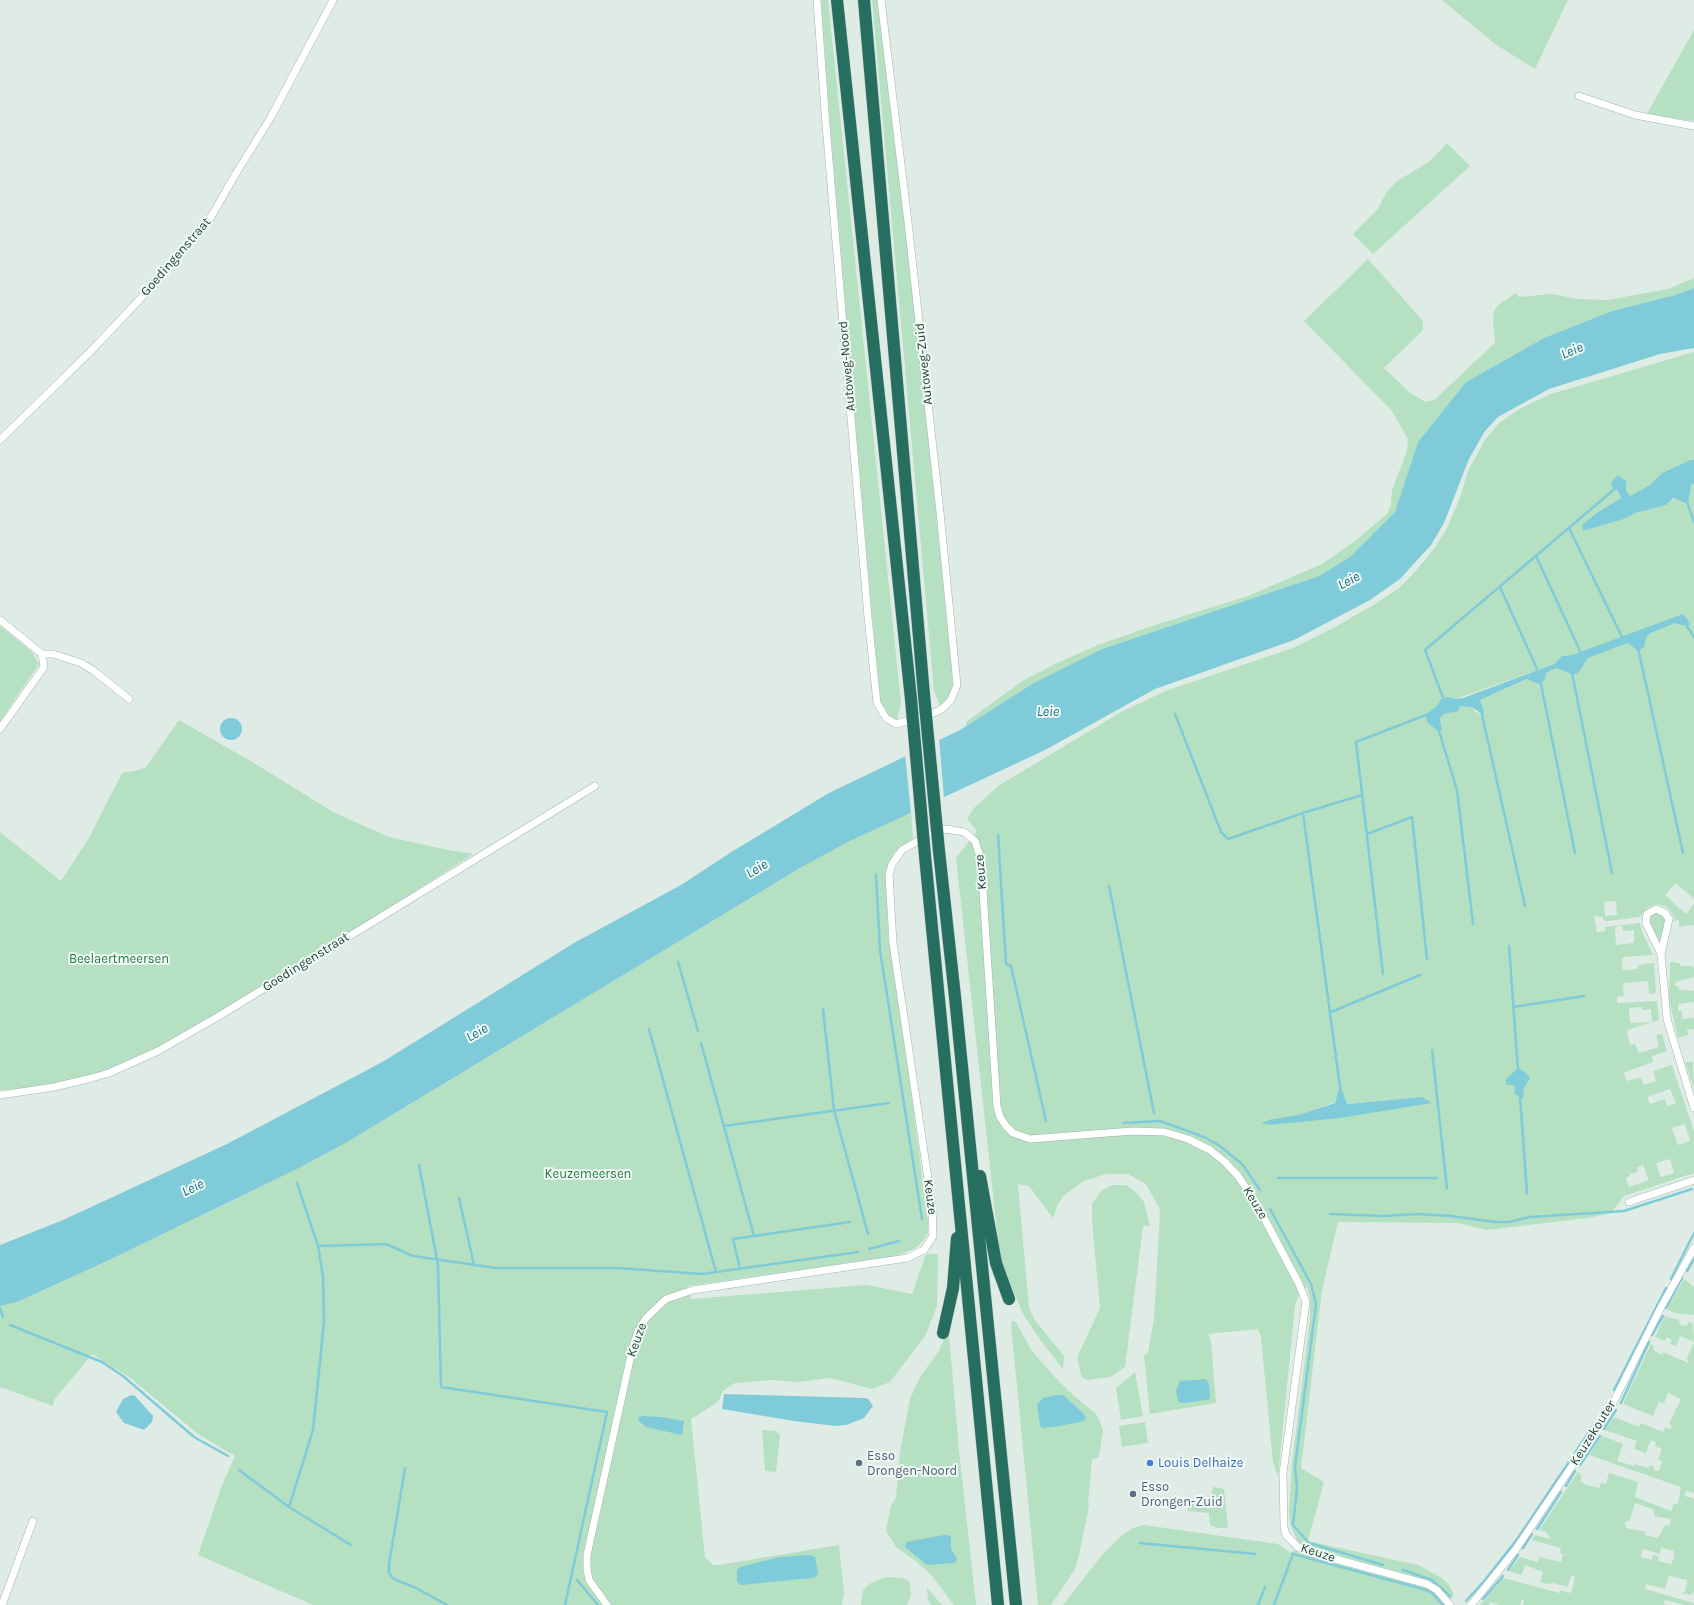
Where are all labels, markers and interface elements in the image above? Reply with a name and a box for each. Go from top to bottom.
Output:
street label: Goedingenstraat [138,215,214,299]
street label: Autoweg-Noord [835,320,859,412]
street label: Autoweg-Zuid [912,322,936,406]
water label: Leie [1558,339,1586,363]
water label: Leie [1335,568,1363,594]
water label: Leie [1037,704,1059,720]
street label: Keuze [972,854,990,890]
water label: Leie [743,856,771,882]
street label: Goedingenstraat [260,929,352,995]
park label: Beelaertmeersen [69,951,169,967]
water label: Leie [463,1020,491,1046]
park label: Keuzemeersen [545,1166,631,1182]
water label: Leie [179,1175,207,1201]
street label: Keuze [920,1178,940,1216]
street label: Keuze [1239,1184,1271,1222]
street label: Keuze [624,1321,650,1359]
street label: Keuzekouter [1567,1398,1619,1468]
place label: Esso Drongen-Noord [867,1448,957,1479]
place label: Louis Delhaize [1158,1455,1243,1471]
marker: Esso Drongen-Noord [854,1458,864,1468]
marker: Louis Delhaize [1145,1458,1155,1468]
place label: Esso Drongen-Zuid [1141,1479,1223,1510]
marker: Esso Drongen-Zuid [1128,1489,1138,1499]
street label: Keuze [1299,1540,1337,1566]

